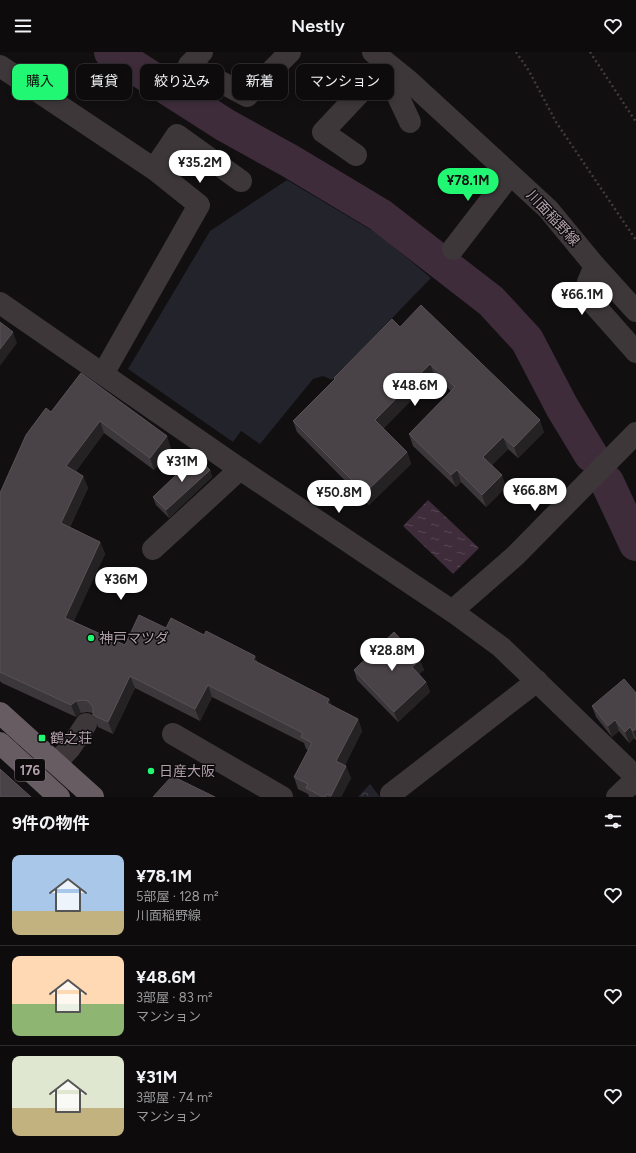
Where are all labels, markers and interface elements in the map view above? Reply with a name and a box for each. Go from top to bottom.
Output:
icon: menu [12,15,34,37]
text: Nestly [291,15,345,37]
icon: heart [602,15,624,37]
chip: 購入 [12,64,68,100]
chip: 賃貸 [76,64,132,100]
chip: 絞り込み [140,64,224,100]
chip: 新着 [232,64,288,100]
chip: マンション [296,64,394,100]
pin: ¥35.2M [167,150,233,184]
text: ¥35.2M [178,155,222,170]
pin: ¥78.1M [435,168,501,202]
text: ¥78.1M [447,173,489,188]
street label: 川面稲野線 [523,187,583,249]
pin: ¥66.1M [549,282,615,316]
text: ¥66.1M [561,287,603,302]
pin: ¥48.6M [382,373,448,407]
text: ¥48.6M [392,378,438,393]
pin: ¥31M [158,449,206,483]
text: ¥31M [166,454,198,469]
pin: ¥66.8M [502,478,568,512]
pin: ¥50.8M [306,480,372,514]
text: ¥66.8M [512,483,558,498]
text: ¥50.8M [316,485,362,500]
pin: ¥36M [97,567,145,601]
text: ¥36M [104,572,138,587]
place label: 神戸マツダ [99,630,169,647]
marker: 神戸マツダ [86,633,96,643]
pin: ¥28.8M [359,638,425,672]
text: ¥28.8M [369,643,415,658]
place label: 鶴之荘 [50,730,92,747]
marker: 鶴之荘 [37,733,47,743]
road number: 176 [15,759,45,781]
place label: 日産大阪 [159,763,215,780]
marker: 日産大阪 [146,766,156,776]
icon: filters [602,810,624,832]
text: 9件の物件 [12,813,90,833]
text: ¥78.1M [136,866,192,886]
icon: home [44,871,92,919]
icon: heart [602,884,624,906]
text: 5部屋 · 128 m² [136,889,219,904]
text: 川面稲野線 [136,908,201,923]
text: ¥48.6M [136,967,196,987]
icon: home [44,972,92,1020]
icon: heart [602,985,624,1007]
text: 3部屋 · 83 m² [136,990,213,1005]
text: マンション [136,1009,201,1024]
text: ¥31M [136,1067,177,1087]
icon: home [44,1072,92,1120]
icon: heart [602,1085,624,1107]
text: 3部屋 · 74 m² [136,1090,213,1105]
text: マンション [136,1109,201,1124]

